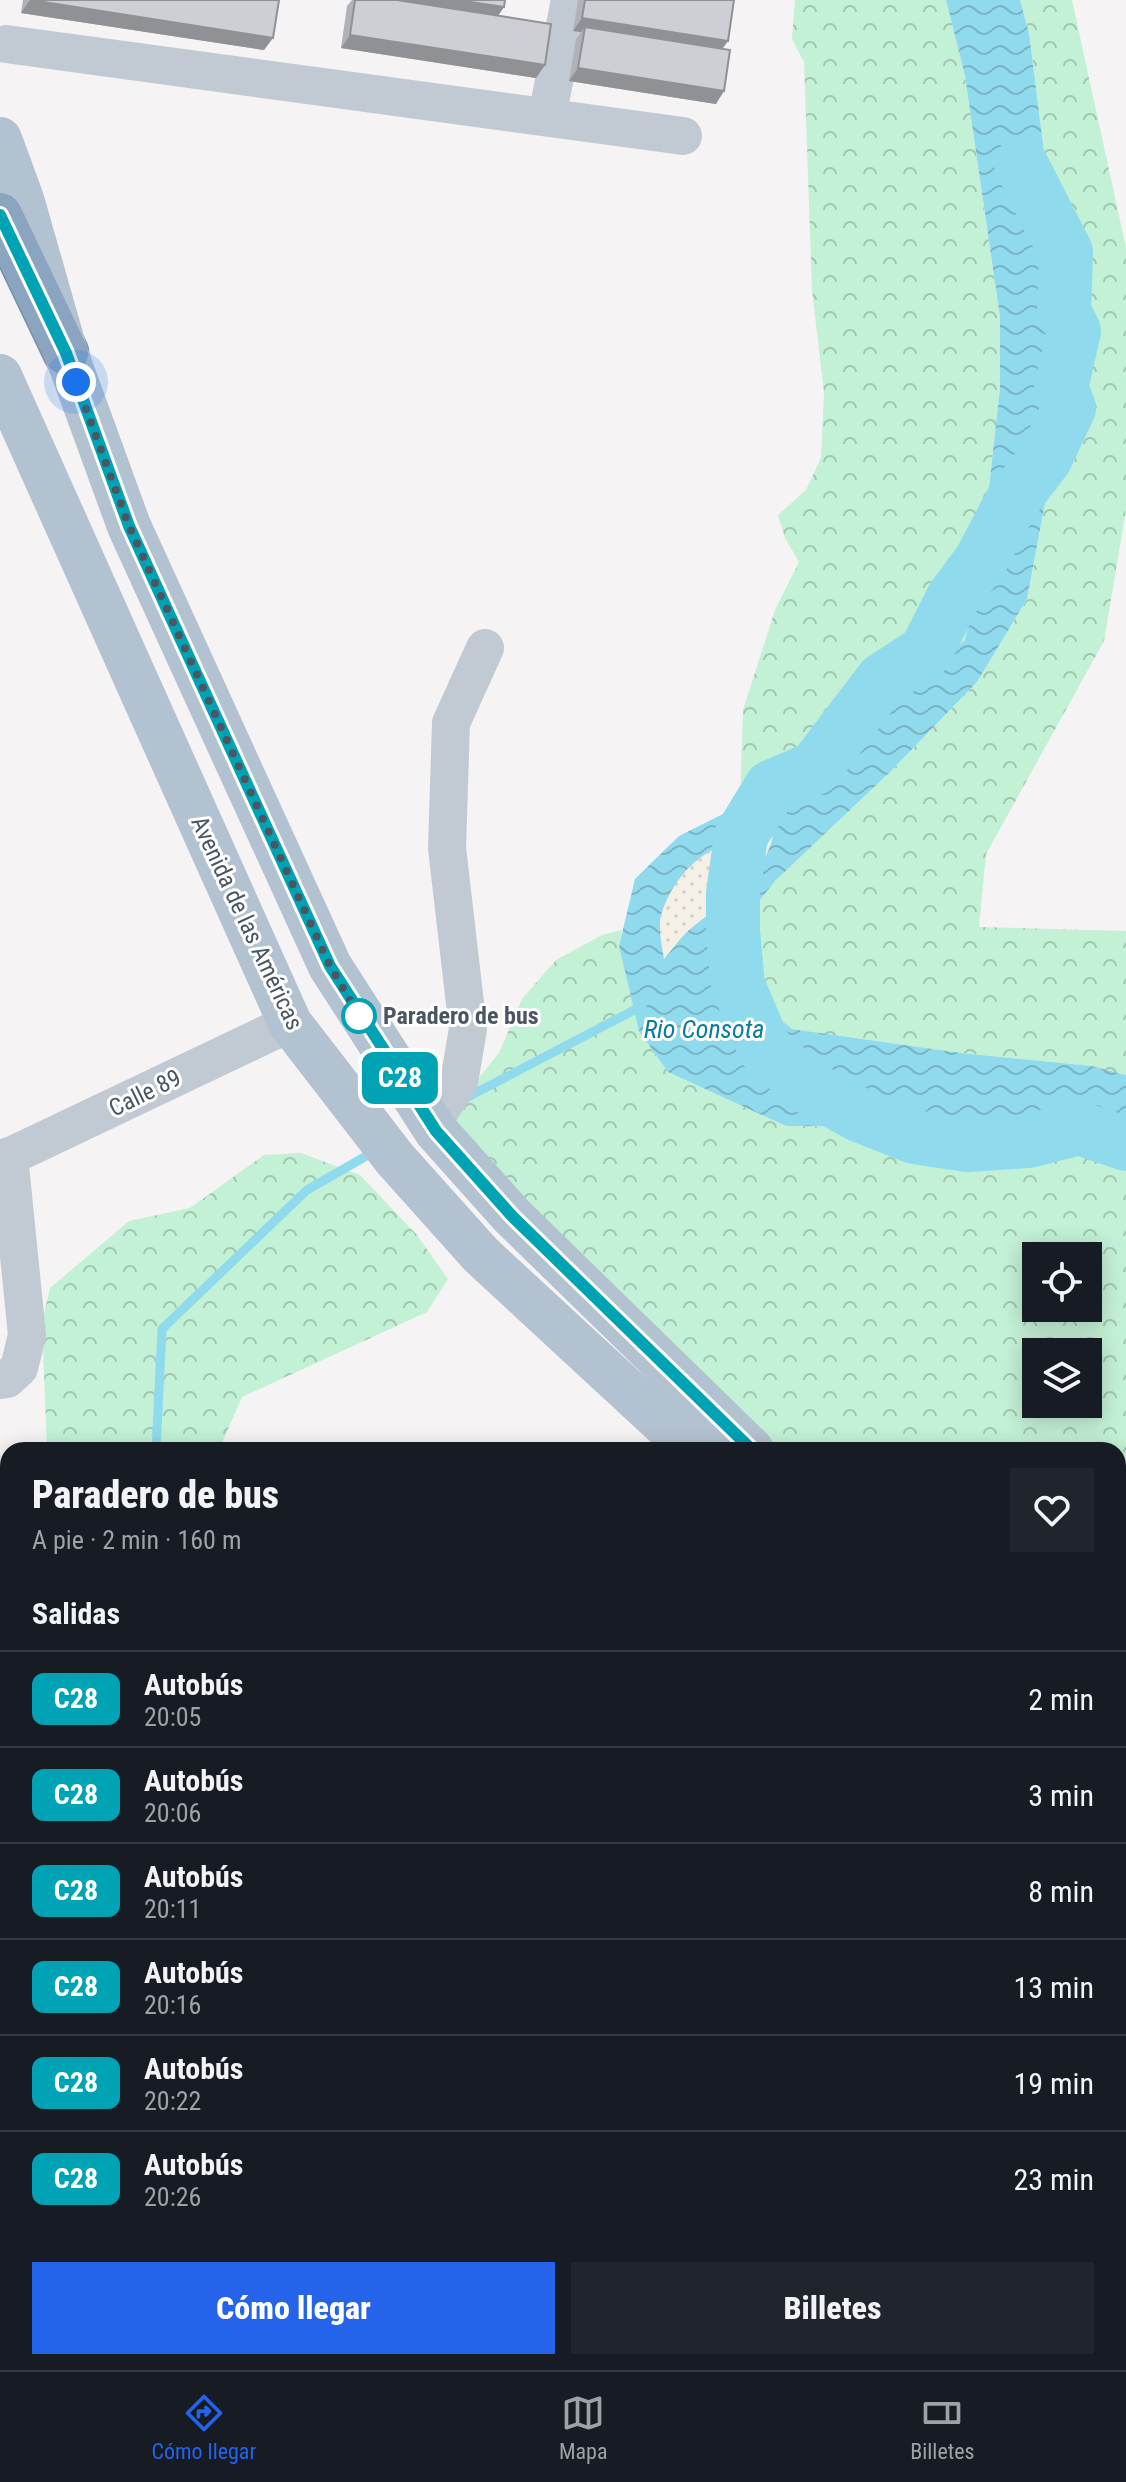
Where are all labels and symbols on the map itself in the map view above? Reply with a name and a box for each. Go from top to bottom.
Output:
your location [56,362,96,402]
street label: Avenida de las Américas [185,812,309,1034]
marker: Paradero de bus [342,999,376,1033]
place label: Paradero de bus [383,1002,539,1030]
water label: Rio Consota [644,1014,764,1044]
line badge: C28 [354,1052,446,1104]
street label: Calle 89 [104,1064,186,1122]

